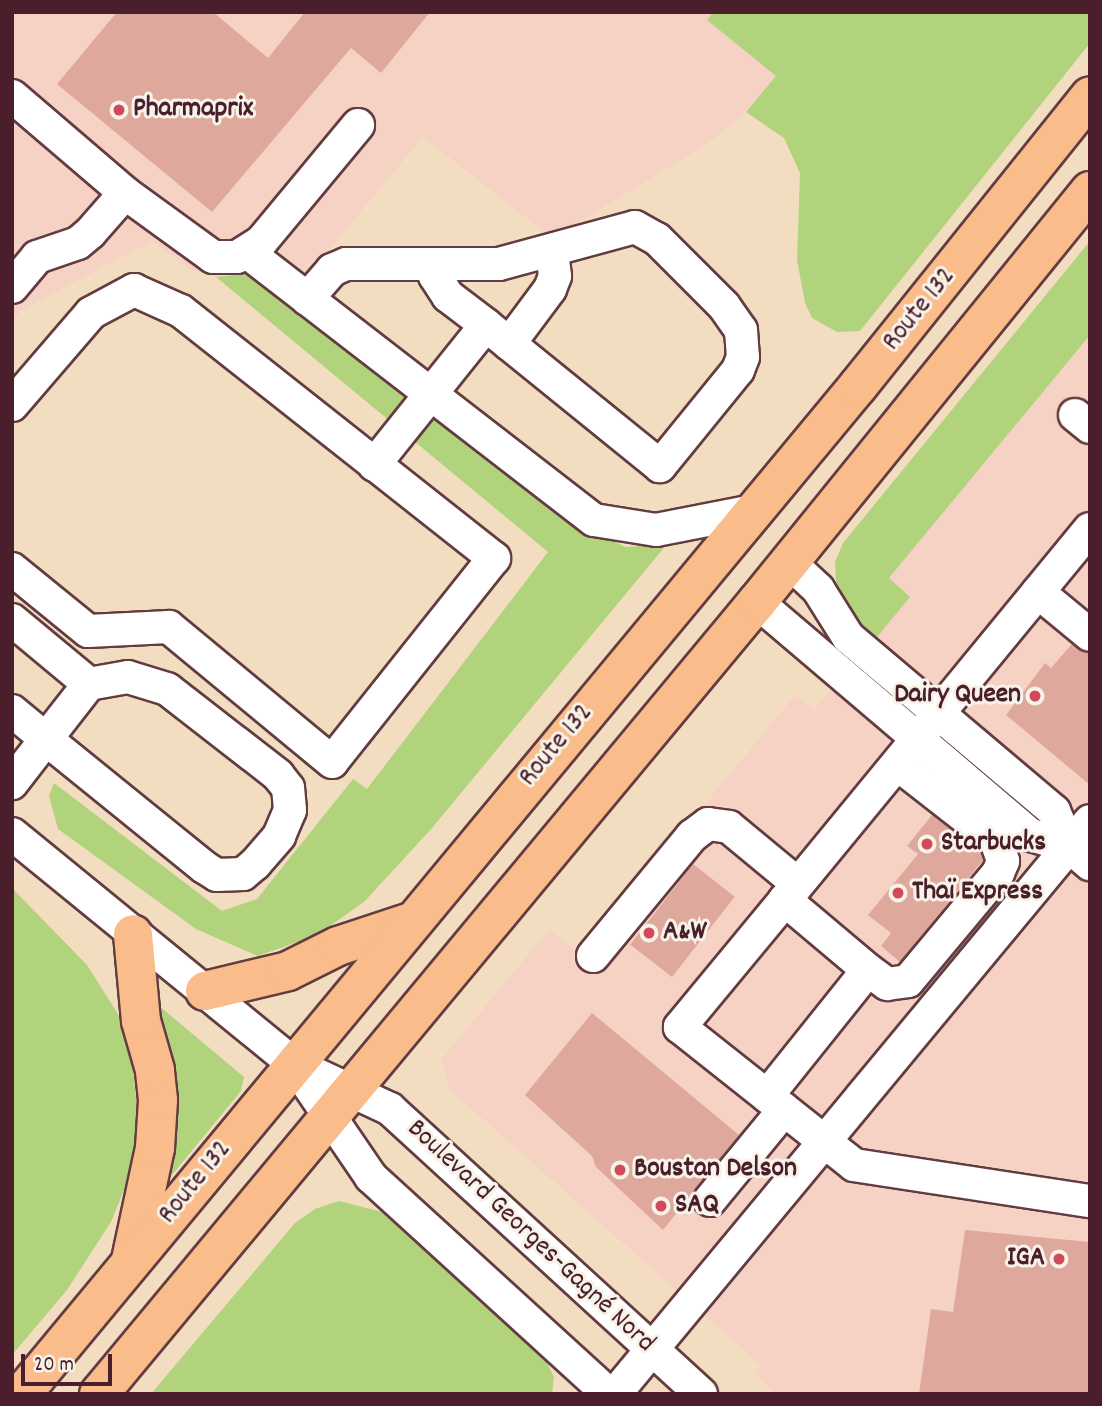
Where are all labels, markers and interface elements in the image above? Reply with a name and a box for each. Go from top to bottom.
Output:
place label: Pharmaprix [133,93,253,127]
marker: Pharmaprix [111,102,127,118]
street label: Route 132 [876,261,964,359]
place label: Dairy Queen [894,679,1021,713]
marker: Dairy Queen [1027,688,1043,704]
street label: Route 132 [513,698,601,794]
place label: Starbucks [941,827,1046,861]
marker: Starbucks [919,836,935,852]
place label: Thaï Express [912,876,1043,910]
marker: Thaï Express [890,885,906,901]
place label: A&W [663,916,707,950]
marker: A&W [641,925,657,941]
street label: Boulevard Georges-Gagné Nord [399,1113,661,1361]
street label: Route 132 [152,1134,240,1232]
place label: Boustan Delson [634,1153,797,1187]
marker: Boustan Delson [612,1162,628,1178]
place label: SAQ [675,1189,719,1223]
marker: SAQ [653,1198,669,1214]
place label: IGA [1007,1242,1045,1276]
marker: IGA [1051,1251,1067,1267]
scale bar [24,1340,116,1384]
text: 20 m [34,1351,74,1381]

